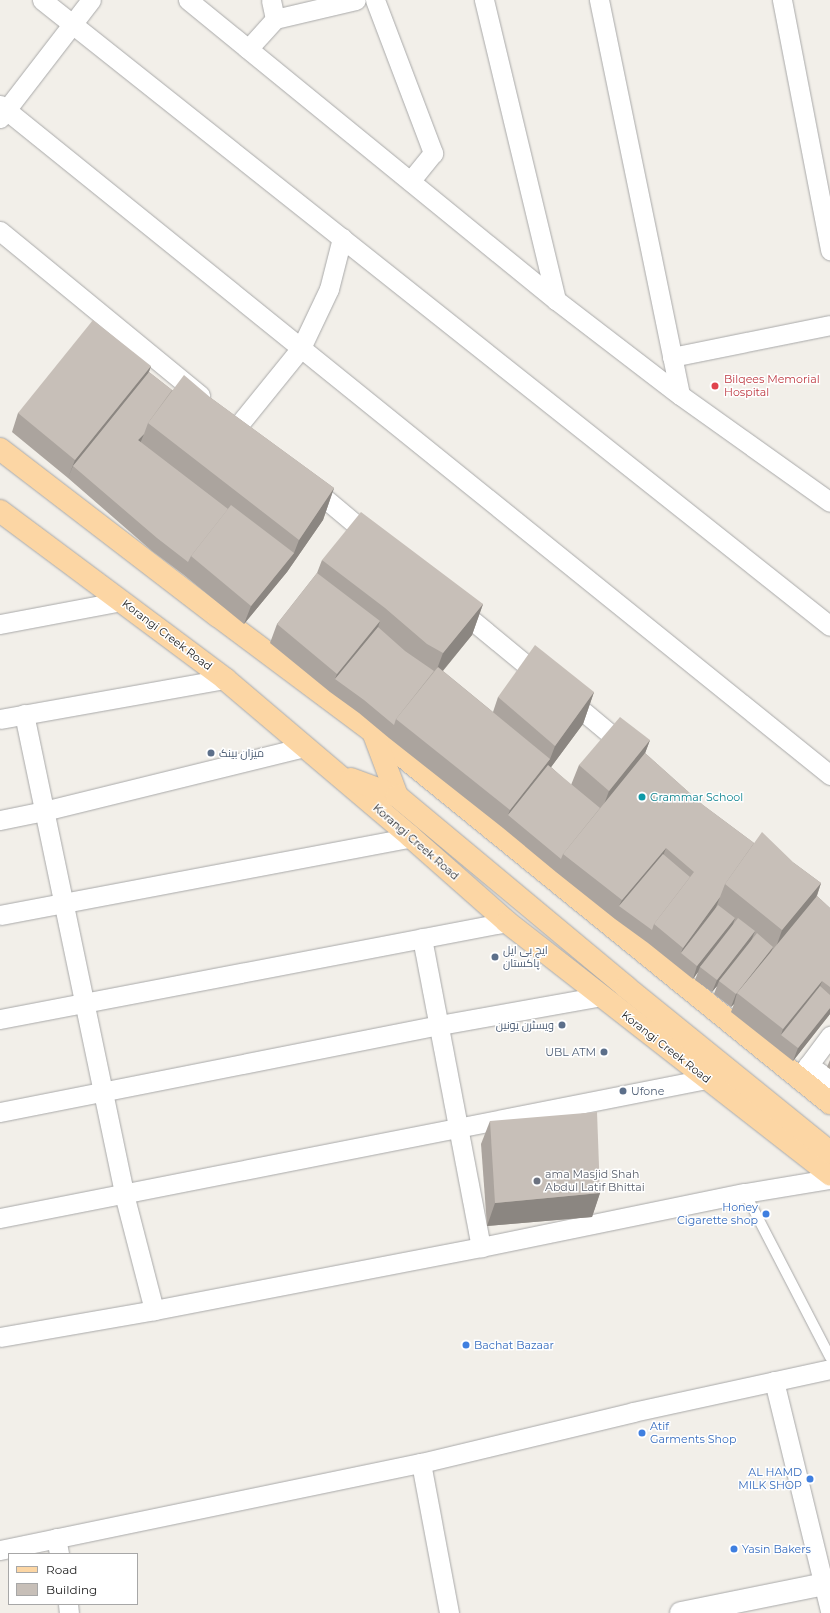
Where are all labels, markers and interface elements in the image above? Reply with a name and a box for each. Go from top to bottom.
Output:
place label: Bilqees Memorial Hospital [724,373,820,399]
marker: Bilqees Memorial Hospital [709,380,721,392]
street label: Korangi Creek Road [119,597,215,673]
place label: میزان بینک [219,746,264,760]
marker: میزان بینک [206,748,216,758]
place label: Grammar School [650,790,743,804]
marker: Grammar School [637,792,647,802]
street label: Korangi Creek Road [370,801,462,883]
place label: ایچ بی ایل پاکستان [503,944,548,970]
marker: ایچ بی ایل پاکستان [490,952,500,962]
street label: Korangi Creek Road [619,1008,713,1086]
place label: ویسٹرن یونین [496,1018,554,1032]
marker: ویسٹرن یونین [557,1020,567,1030]
place label: UBL ATM [545,1045,596,1059]
marker: UBL ATM [599,1047,609,1057]
place label: Ufone [631,1084,664,1098]
marker: Ufone [618,1086,628,1096]
place label: ama Masjid Shah Abdul Latif Bhittai [545,1168,645,1194]
marker: ama Masjid Shah Abdul Latif Bhittai [532,1176,542,1186]
place label: Honey Cigarette shop [677,1201,758,1227]
marker: Honey Cigarette shop [761,1209,771,1219]
place label: Bachat Bazaar [474,1338,554,1352]
marker: Bachat Bazaar [461,1340,471,1350]
place label: Atif Garments Shop [650,1420,736,1446]
marker: Atif Garments Shop [637,1428,647,1438]
place label: AL HAMD MILK SHOP [738,1466,802,1492]
marker: AL HAMD MILK SHOP [805,1474,815,1484]
place label: Yasin Bakers [742,1542,811,1556]
marker: Yasin Bakers [729,1544,739,1554]
legend [8,1553,138,1605]
text: Road [46,1562,77,1577]
text: Building [46,1582,97,1597]

